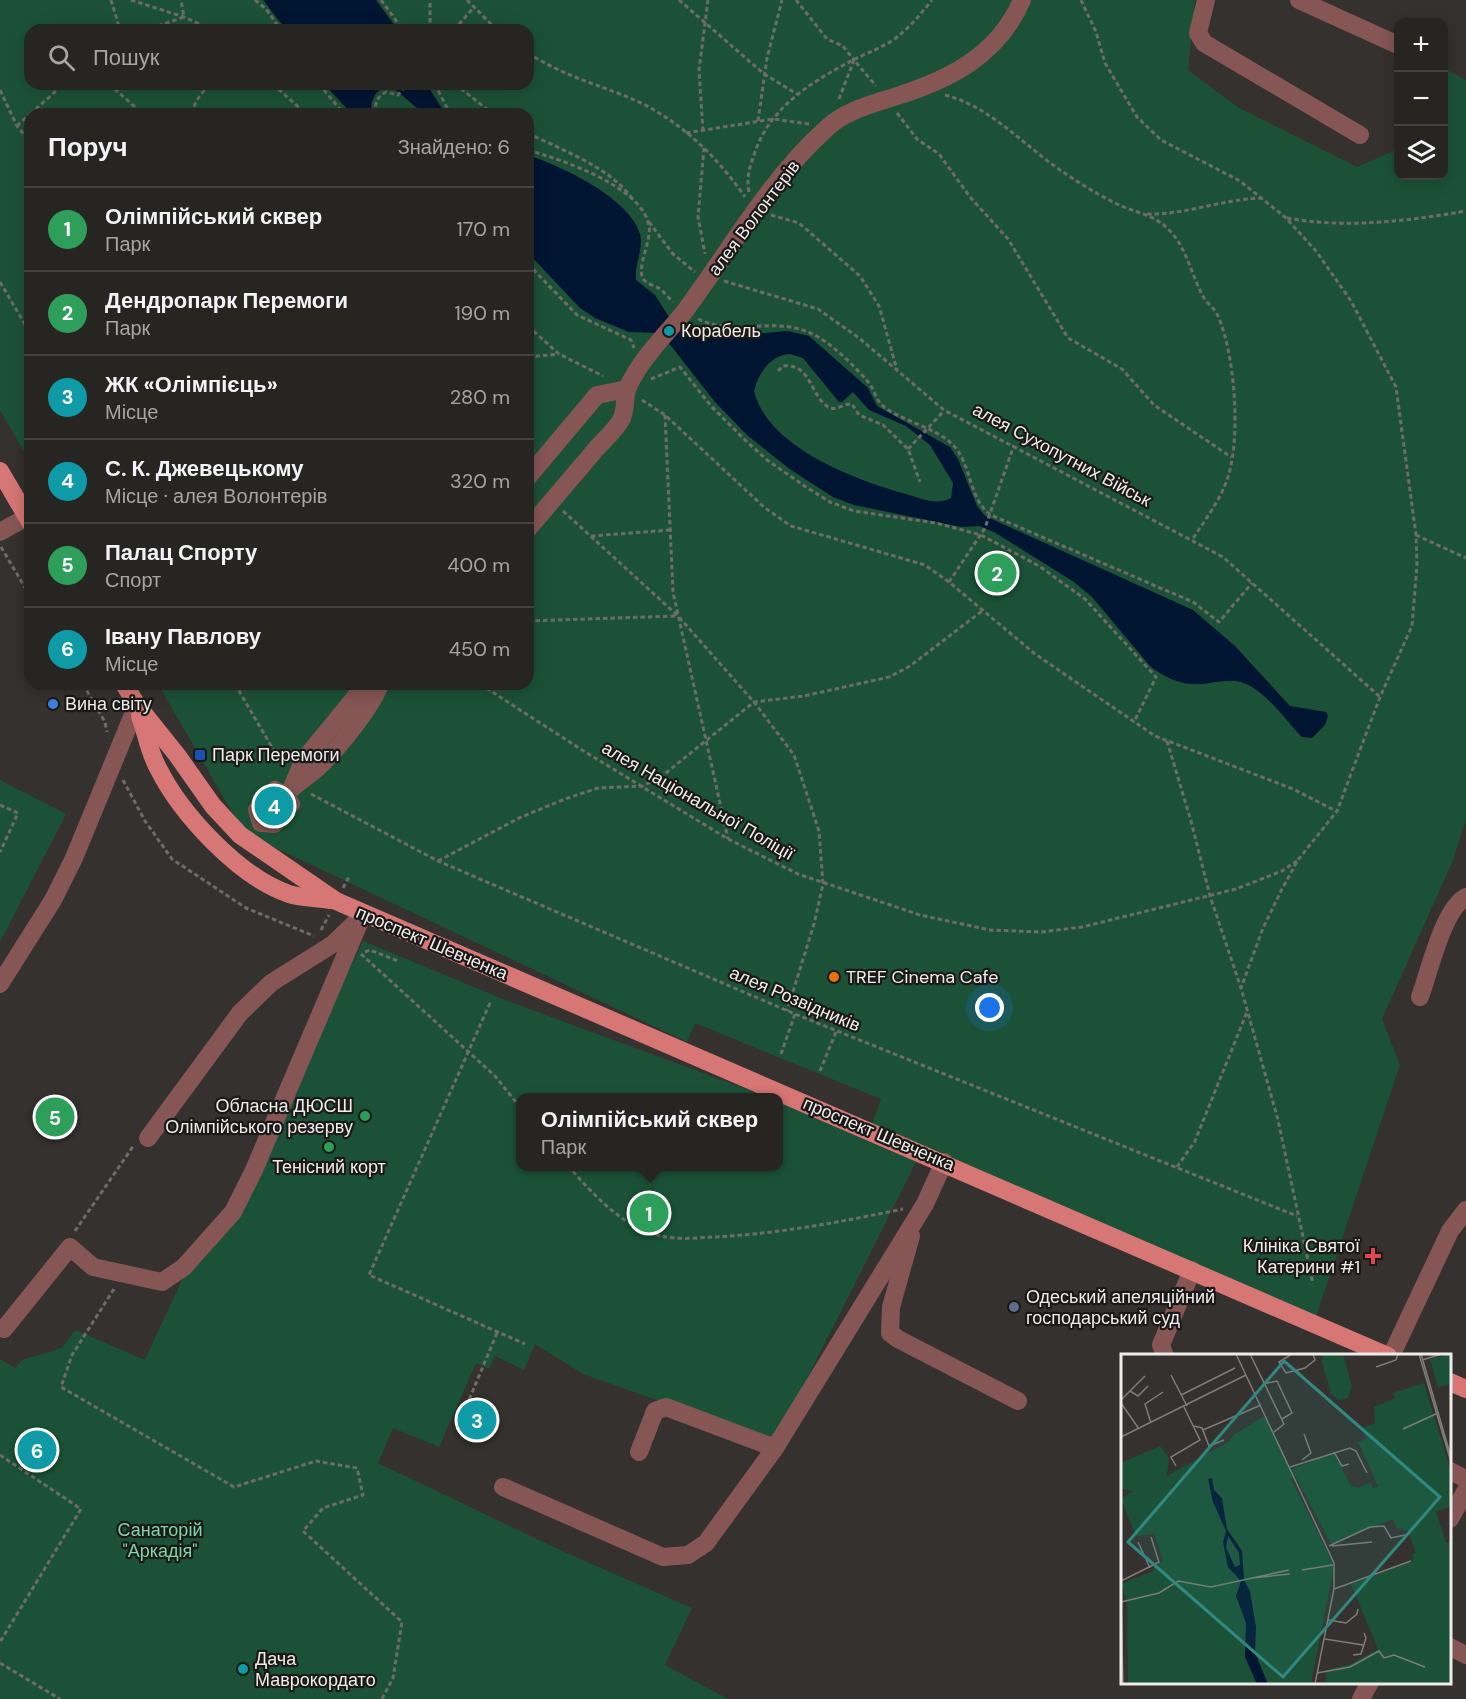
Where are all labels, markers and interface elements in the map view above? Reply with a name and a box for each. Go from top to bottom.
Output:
map controls [1394,18,1448,180]
button: + [1394,18,1448,72]
search box [24,24,534,90]
icon: search [45,41,78,74]
text: Пошук [93,43,159,72]
button: − [1394,72,1448,126]
button: layers [1394,126,1448,180]
text: Поруч [48,130,128,164]
text: Знайдено: 6 [398,134,510,160]
street label: алея Волонтерів [703,155,805,281]
text: Олімпійський сквер [105,202,322,231]
text: 1 [64,216,71,242]
text: 170 m [457,216,510,242]
text: Парк [105,231,150,257]
text: Дендропарк Перемоги [105,286,348,315]
text: 2 [62,300,73,326]
text: 190 m [454,300,510,326]
text: Парк [105,315,150,341]
place label: Корабель [681,319,761,343]
marker: Корабель [662,324,676,338]
text: ЖК «Олімпієць» [105,370,278,399]
text: 3 [61,384,74,410]
text: 280 m [450,384,510,410]
street label: алея Сухопутних Військ [969,398,1156,512]
text: Місце [105,399,158,425]
text: С. К. Джевецькому [105,454,304,483]
text: 4 [61,468,74,494]
text: 320 m [450,468,510,494]
text: Місце · алея Волонтерів [105,483,327,509]
text: Палац Спорту [105,538,257,567]
pin: 2 [978,550,1016,596]
text: 5 [61,552,74,578]
text: 400 m [447,552,510,578]
text: Спорт [105,567,161,593]
text: Івану Павлову [105,622,261,651]
text: 6 [61,636,74,662]
text: 450 m [449,636,510,662]
text: Місце [105,651,158,677]
place label: Вина світу [65,692,152,716]
marker: Вина світу [46,697,60,711]
street label: алея Національної Поліції [597,736,799,866]
place label: Парк Перемоги [212,743,340,767]
marker: Парк Перемоги [193,748,207,762]
pin: 4 [254,784,294,828]
street label: проспект Шевченка [353,900,512,986]
street label: алея Розвідників [726,961,864,1037]
place label: TREF Cinema Cafe [846,965,998,989]
marker: TREF Cinema Cafe [827,970,841,984]
your location [975,993,1004,1022]
street label: проспект Шевченка [800,1091,959,1177]
popup [516,1093,783,1171]
pin: 5 [36,1094,74,1140]
place label: Обласна ДЮСШ Олімпійського резерву [165,1094,353,1139]
text: Олімпійський сквер [541,1105,758,1134]
marker: Обласна ДЮСШ Олімпійського резерву [358,1109,372,1123]
text: Парк [541,1134,586,1160]
marker: Тенісний корт [322,1140,336,1154]
place label: Тенісний корт [272,1155,386,1179]
pin: 1 [630,1190,668,1236]
place label: Клініка Святої Катерини #1 [1243,1234,1360,1279]
marker: Клініка Святої Катерини #1 [1364,1247,1382,1265]
place label: Одеський апеляційний господарський суд [1026,1285,1215,1330]
marker: Одеський апеляційний господарський суд [1007,1300,1021,1314]
inset map [1121,1354,1451,1684]
pin: 3 [458,1398,496,1442]
pin: 6 [18,1428,57,1472]
park label: Санаторій "Аркадія" [118,1518,202,1563]
place label: Дача Маврокордато [255,1647,376,1692]
marker: Дача Маврокордато [236,1662,250,1676]

